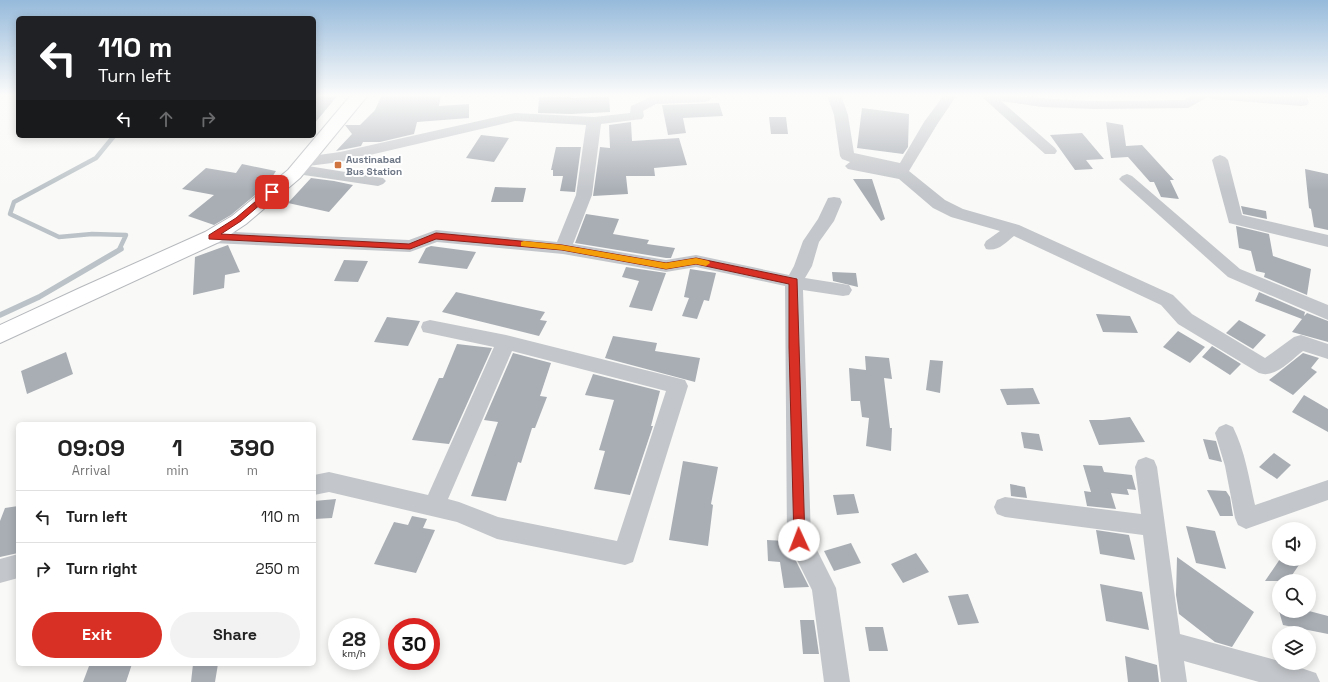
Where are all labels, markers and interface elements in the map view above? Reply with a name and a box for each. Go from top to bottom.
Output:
text: 110 m [98,29,172,65]
icon: left [32,32,84,84]
text: Turn left [98,64,171,87]
icon: left [113,108,135,130]
icon: ahead [155,108,177,130]
icon: right [197,108,219,130]
place label: Austinabad Bus Station [346,153,402,178]
marker: Austinabad Bus Station [333,160,343,170]
pin [255,175,289,209]
icon: arrive [261,181,283,203]
text: 09:09 [57,432,125,463]
text: 1 [172,432,183,463]
text: 390 [230,432,275,463]
text: Arrival [72,462,110,479]
text: min [166,462,189,479]
text: m [247,462,258,479]
icon: left [32,506,54,528]
text: Turn left [66,507,128,526]
text: 110 m [261,507,300,526]
position arrow [778,519,820,561]
map controls [1272,522,1316,670]
button: sound [1272,522,1316,566]
icon: right [32,558,54,580]
text: Turn right [66,559,137,578]
text: 250 m [256,559,300,578]
button: search [1272,574,1316,618]
button: Exit [32,612,162,658]
button: Share [170,612,300,658]
speed limit sign: 30 [388,618,440,670]
text: 28 [342,626,366,652]
button: layers [1272,626,1316,670]
text: km/h [342,647,366,660]

